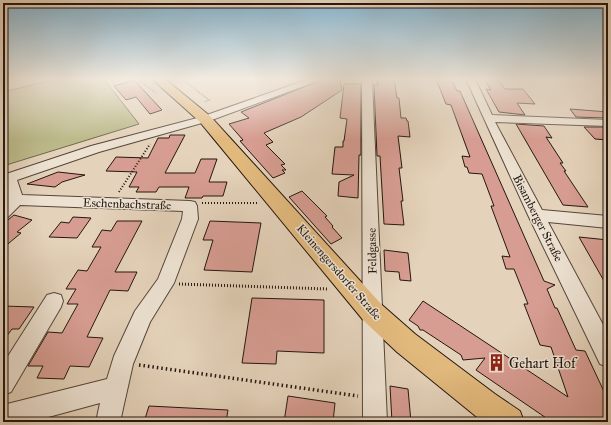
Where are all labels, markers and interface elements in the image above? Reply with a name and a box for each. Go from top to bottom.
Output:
street label: Bisamberger Straße [509,172,566,264]
street label: Eschenbachstraße [83,195,171,213]
street label: Kleinengersdorfer Straße [293,221,384,323]
street label: Feldgasse [365,228,380,274]
building icon: Gehart Hof [486,353,506,373]
place label: Gehart Hof [509,355,578,372]

